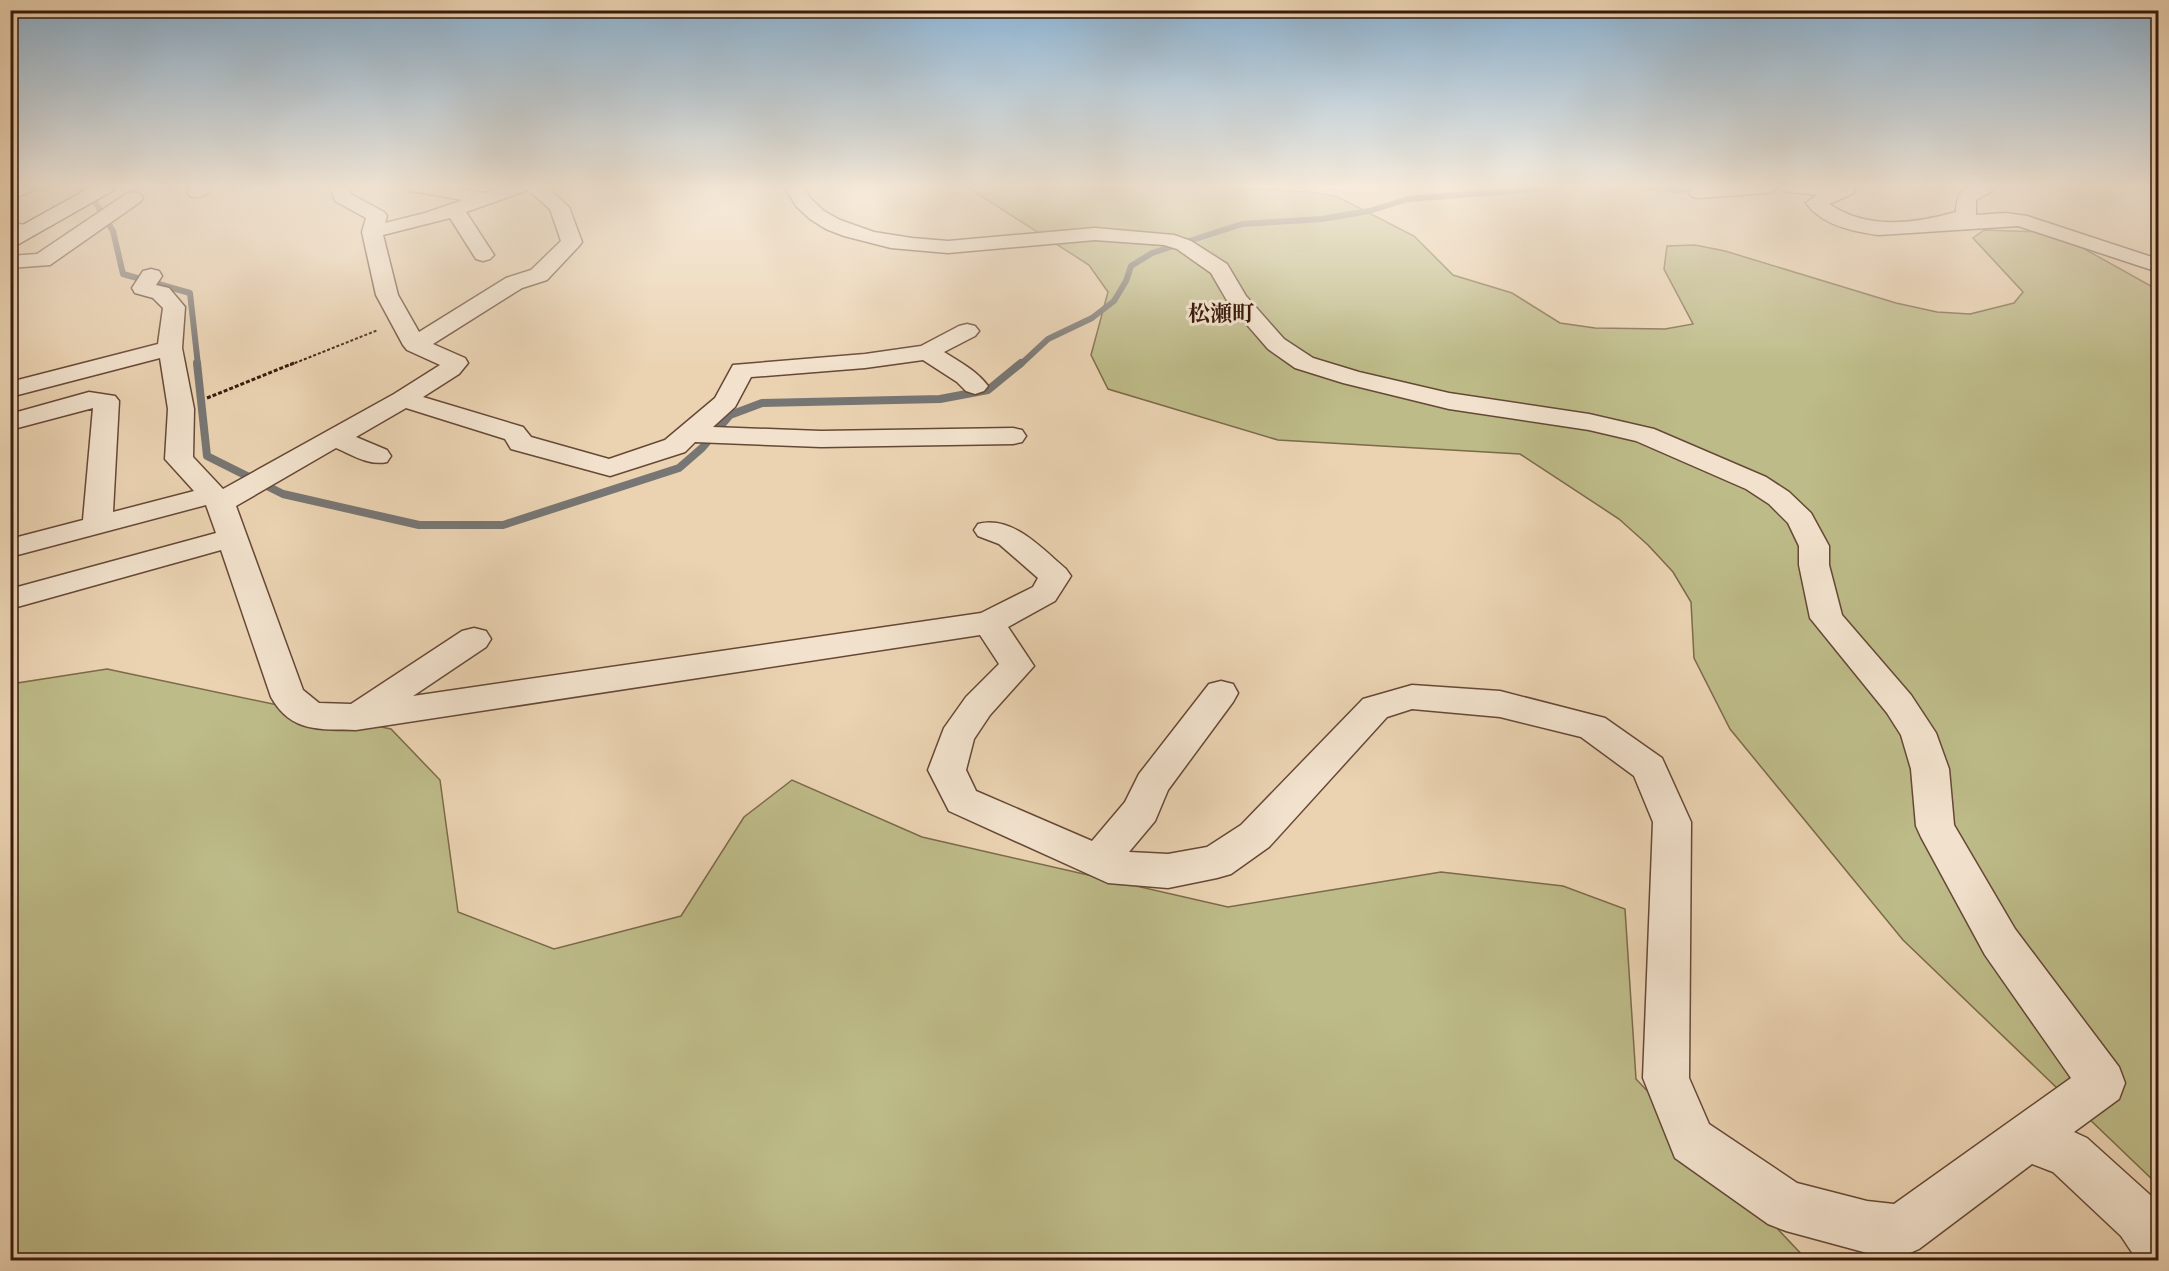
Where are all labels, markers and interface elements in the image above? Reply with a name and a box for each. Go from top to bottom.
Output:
district label: 松瀬町 [1188,301,1254,328]

